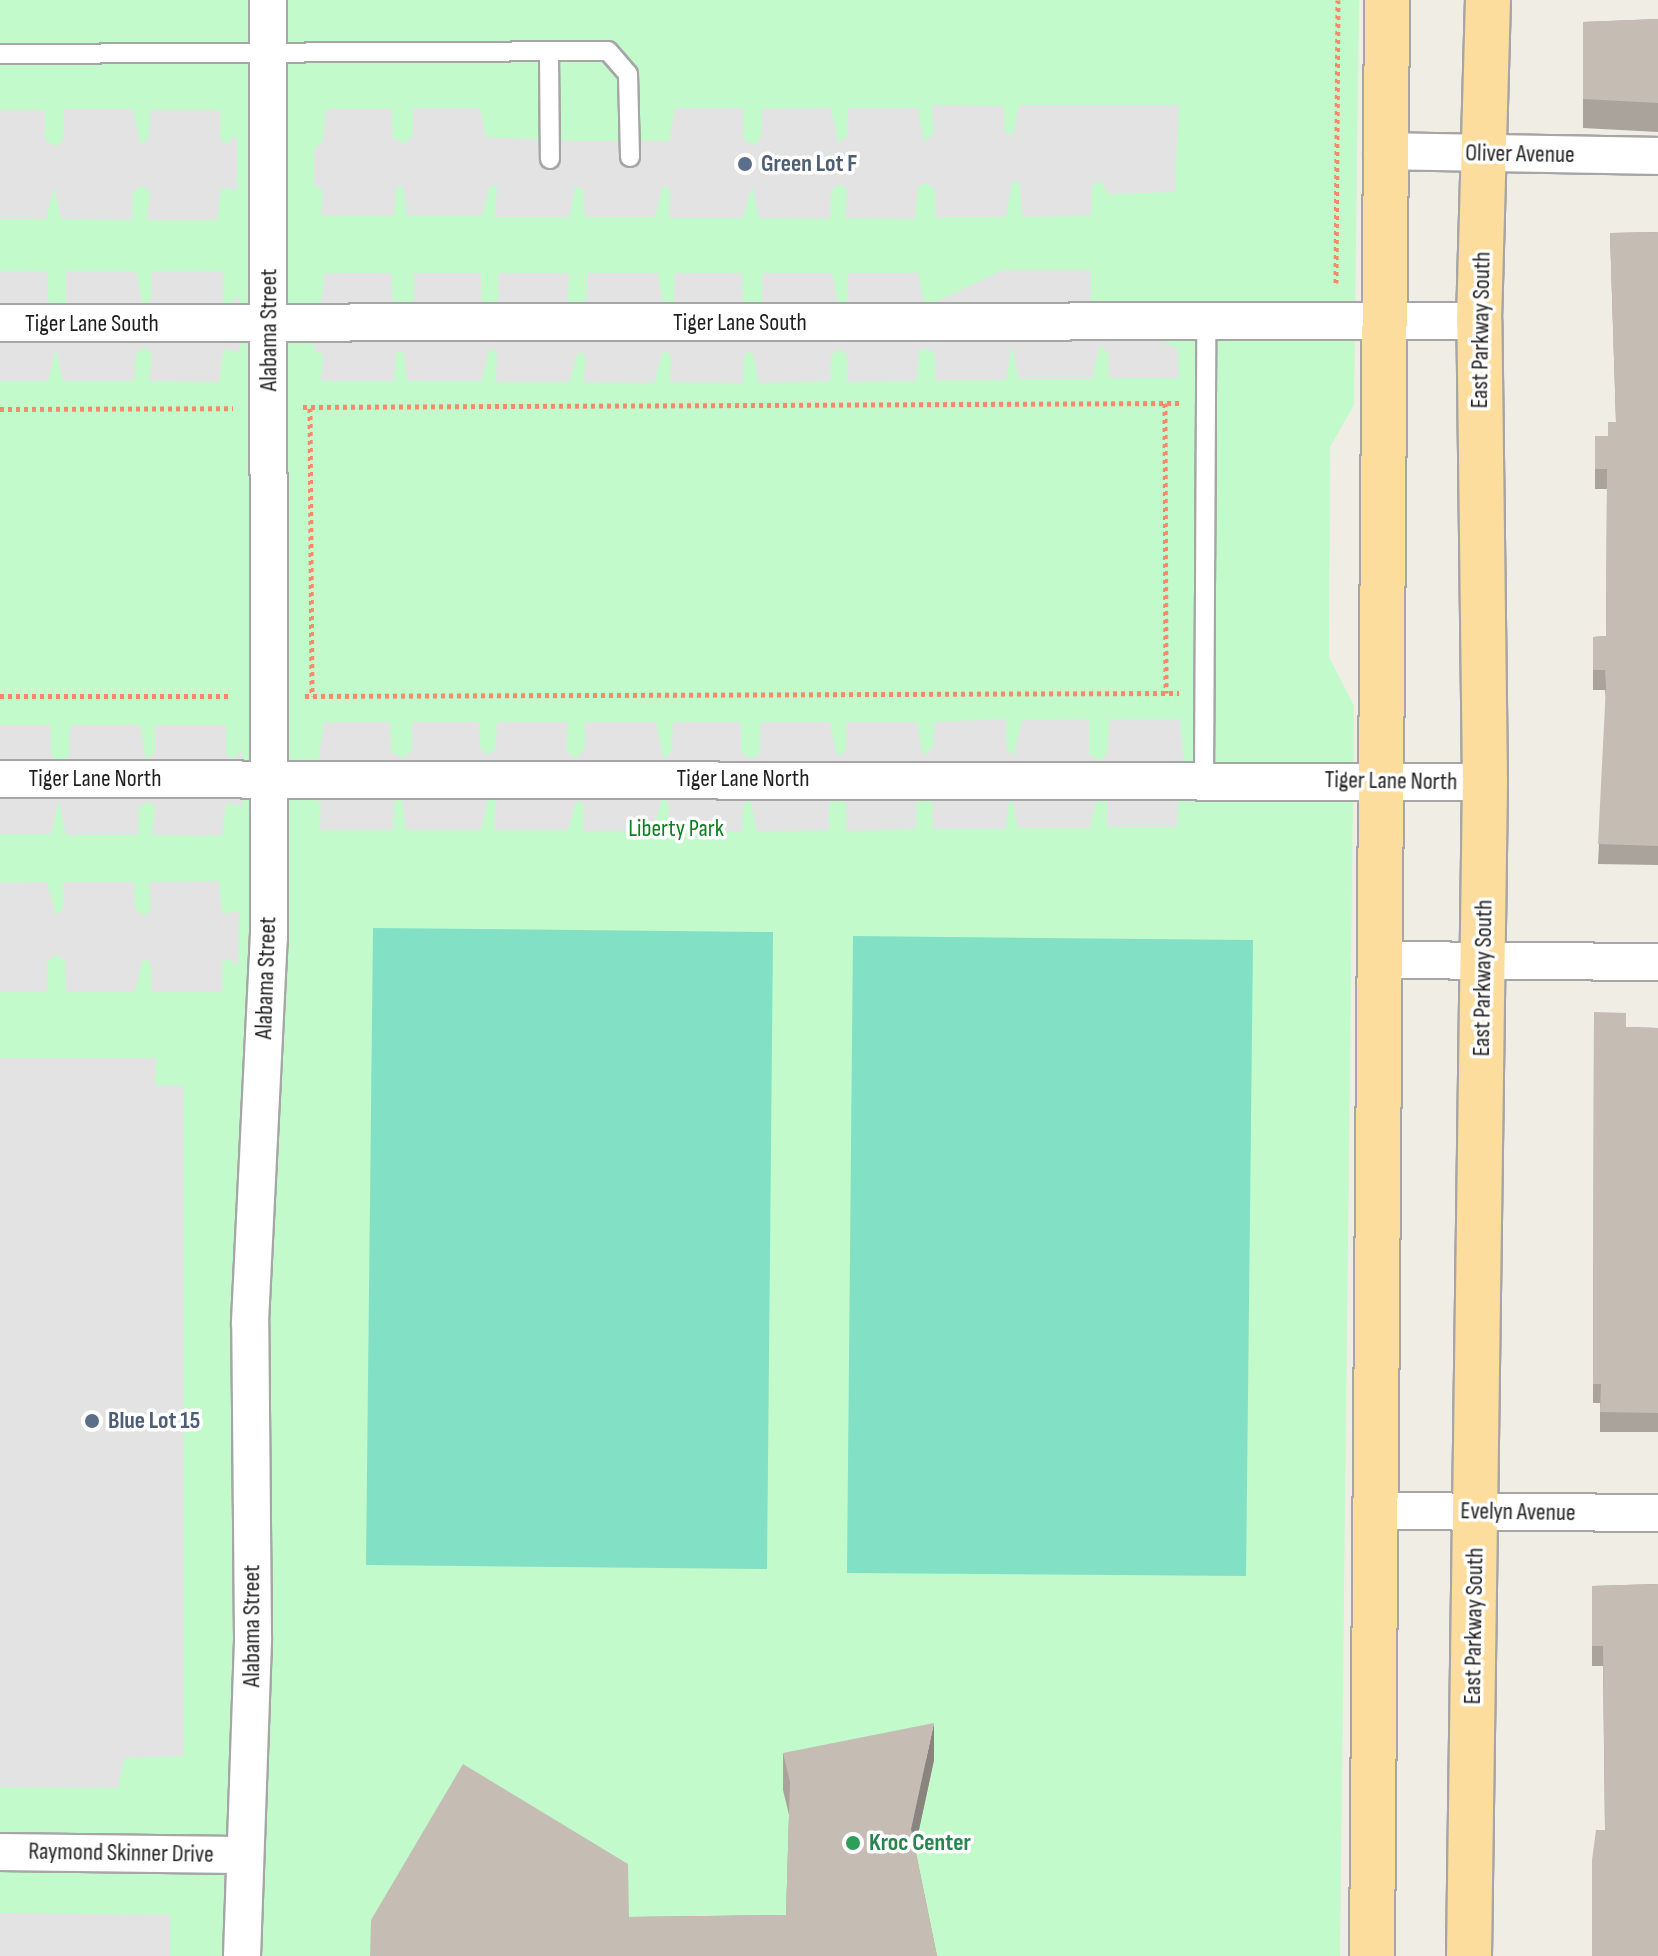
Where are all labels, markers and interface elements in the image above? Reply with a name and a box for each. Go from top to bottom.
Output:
street label: Oliver Avenue [1465,139,1575,169]
place label: Green Lot F [761,150,857,178]
marker: Green Lot F [736,155,754,173]
street label: East Parkway South [1465,251,1497,409]
street label: Alabama Street [255,269,283,391]
street label: Tiger Lane South [673,309,807,337]
street label: Tiger Lane South [25,310,159,338]
street label: Tiger Lane North [29,765,161,793]
street label: Tiger Lane North [677,765,809,793]
street label: Tiger Lane North [1324,765,1458,797]
park label: Liberty Park [628,815,724,843]
street label: East Parkway South [1467,899,1499,1057]
street label: Alabama Street [249,916,283,1040]
place label: Blue Lot 15 [108,1407,200,1435]
marker: Blue Lot 15 [83,1412,101,1430]
street label: Evelyn Avenue [1460,1497,1576,1527]
street label: East Parkway South [1458,1547,1490,1705]
street label: Alabama Street [238,1565,266,1687]
place label: Kroc Center [869,1829,971,1857]
marker: Kroc Center [844,1834,862,1852]
street label: Raymond Skinner Drive [28,1837,214,1869]

